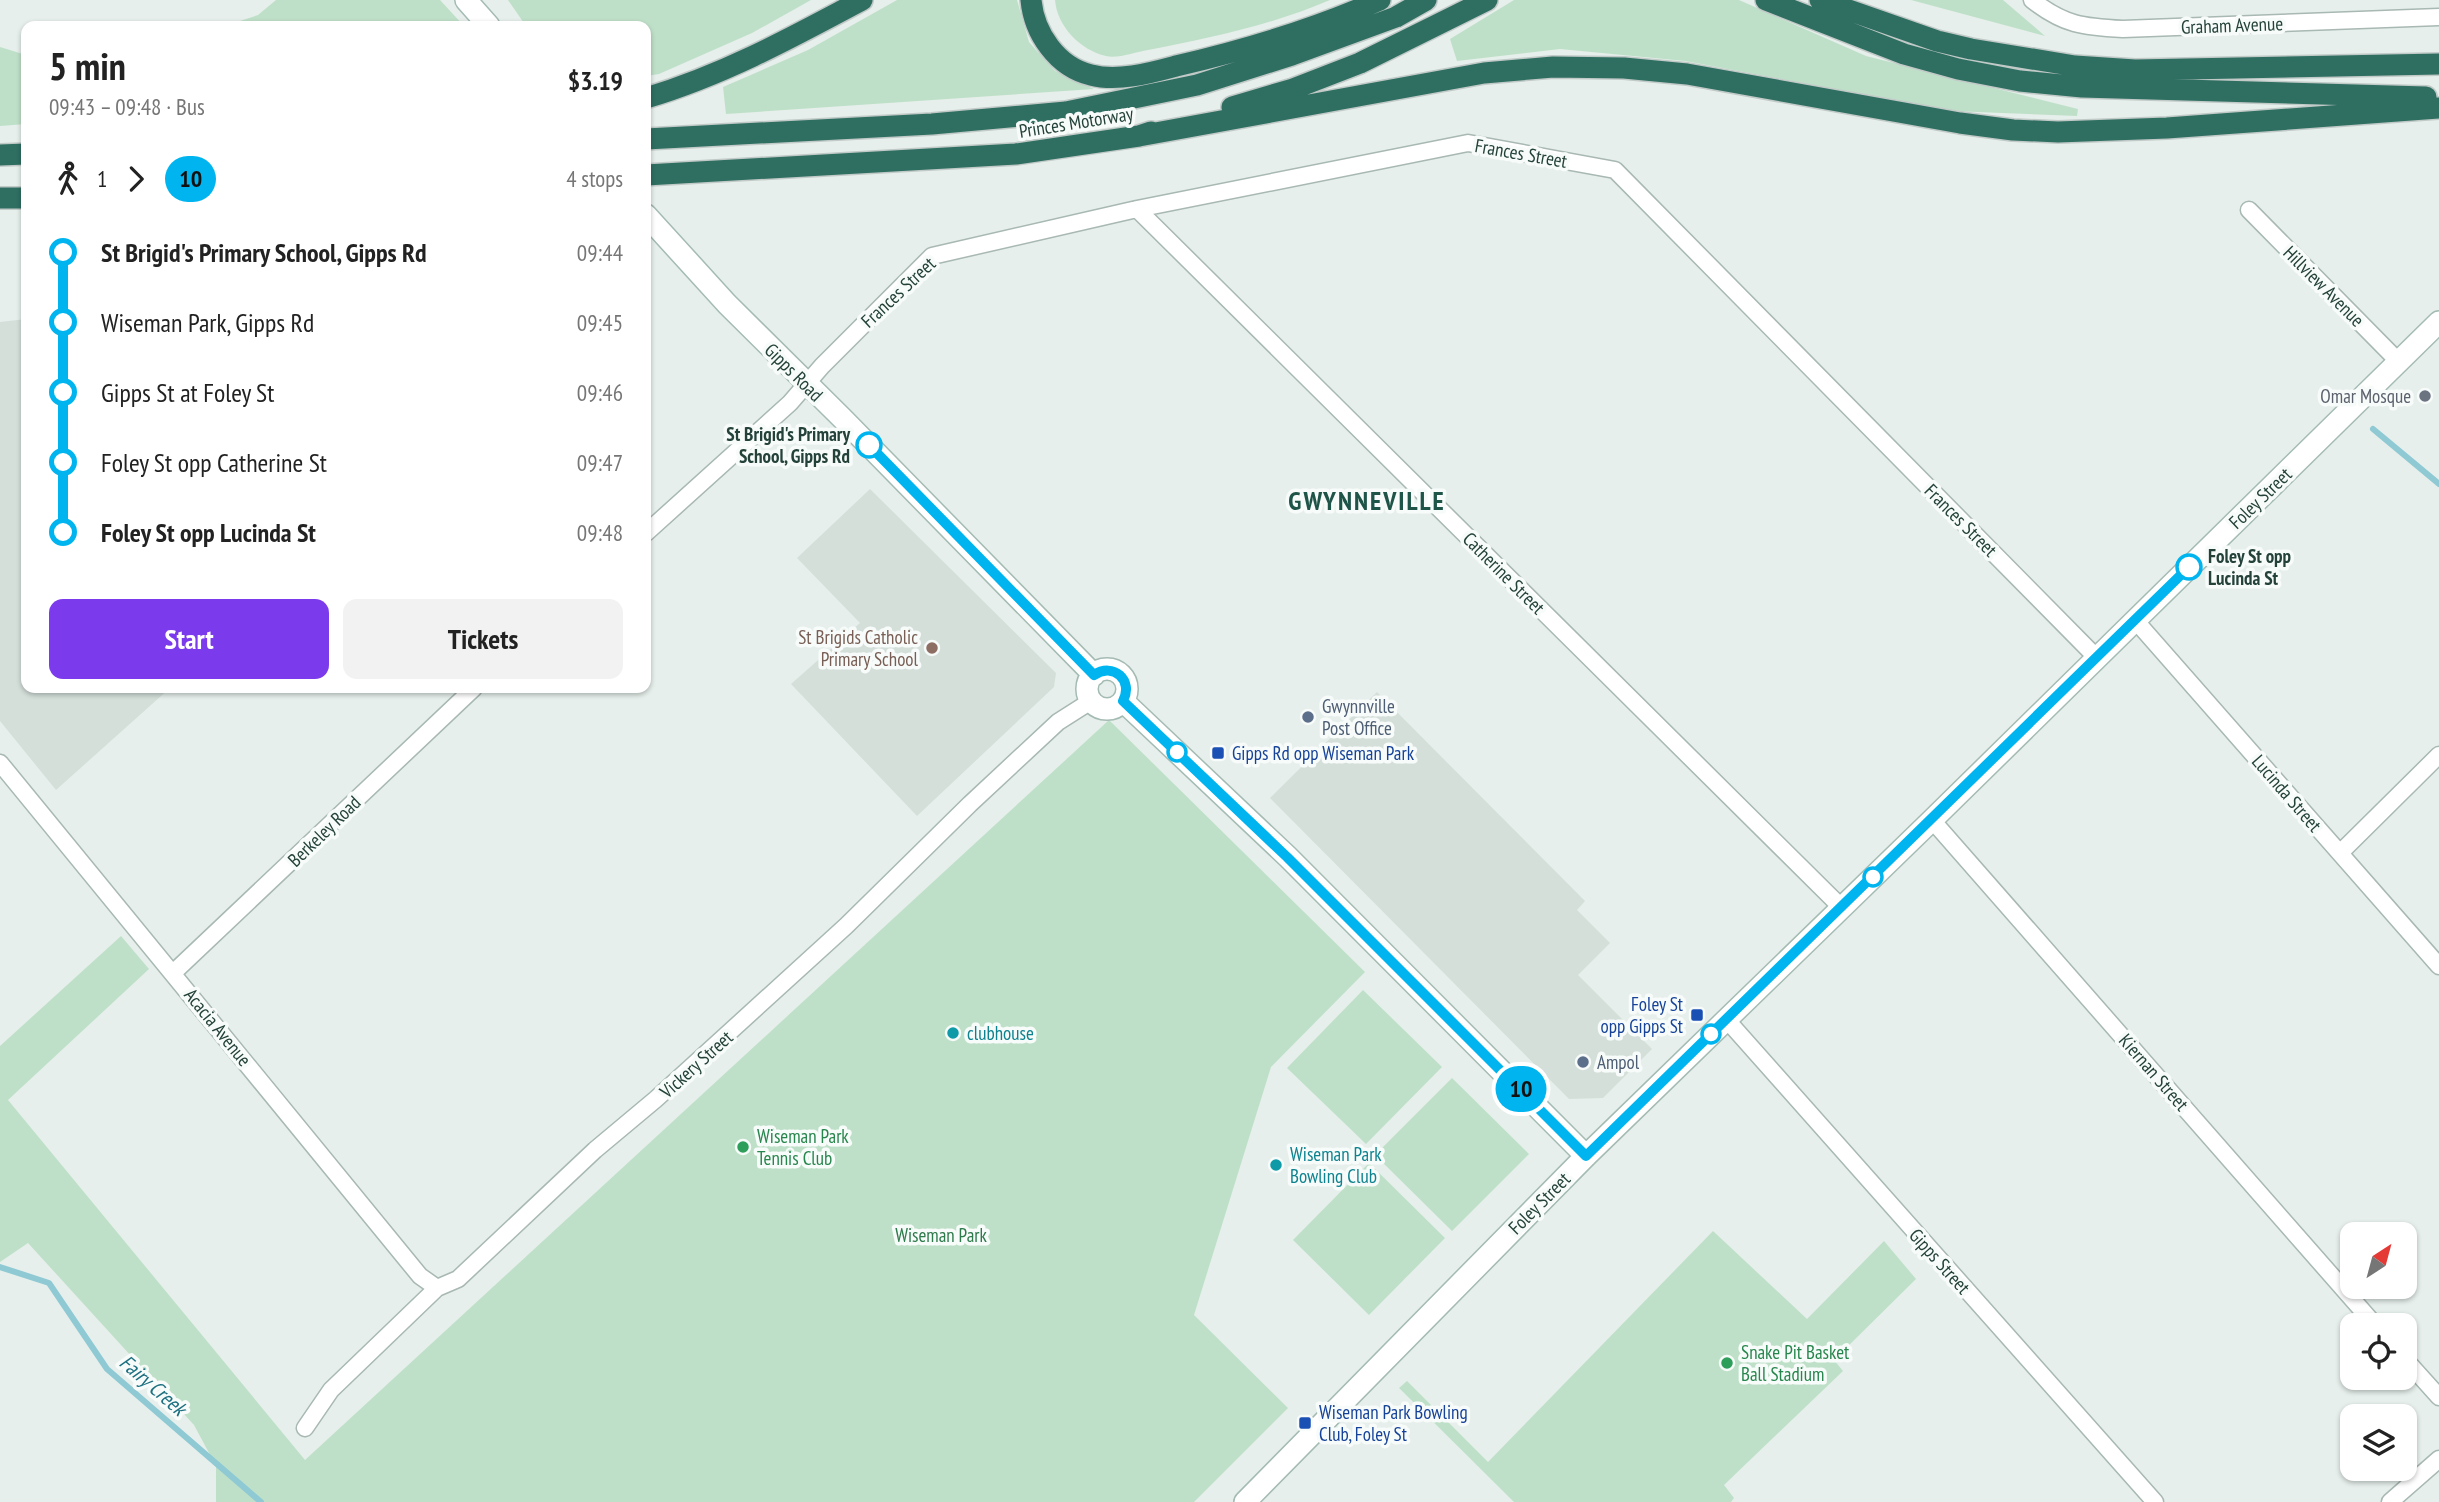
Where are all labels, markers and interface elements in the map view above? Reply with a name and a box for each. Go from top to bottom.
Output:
street label: Graham Avenue [2181,11,2284,39]
text: 5 min [49,41,126,90]
text: $3.19 [568,64,623,97]
text: 09:43 – 09:48 · Bus [49,92,205,121]
street label: Princes Motorway [1017,101,1136,143]
street label: Frances Street [1473,133,1570,173]
icon: walk [49,160,87,198]
icon: forward [117,160,155,198]
text: 10 [179,163,202,194]
text: 1 [97,164,107,193]
text: 4 stops [566,164,623,193]
text: St Brigid's Primary School, Gipps Rd [101,236,427,269]
text: 09:44 [577,238,623,267]
street label: Hillview Avenue [2278,240,2370,332]
street label: Frances Street [856,251,941,333]
text: Wiseman Park, Gipps Rd [101,306,314,339]
text: 09:45 [577,308,623,337]
street label: Gipps Road [760,338,828,406]
text: Gipps St at Foley St [101,376,274,409]
text: 09:46 [577,378,623,407]
place label: Omar Mosque [2320,384,2411,408]
marker: Omar Mosque [2417,388,2433,404]
place label: St Brigid's Primary School, Gipps Rd [726,422,850,468]
marker: St Brigid's Primary School, Gipps Rd [856,432,882,458]
text: Foley St opp Catherine St [101,446,327,479]
text: 09:47 [577,448,623,477]
street label: Foley Street [2224,462,2297,534]
street label: Frances Street [1920,479,2003,562]
district label: GWYNNEVILLE [1288,484,1446,517]
text: Foley St opp Lucinda St [101,516,316,549]
text: 09:48 [577,518,623,547]
street label: Catherine Street [1458,527,1551,620]
place label: Foley St opp Lucinda St [2208,544,2292,590]
marker: Foley St opp Lucinda St [2176,554,2202,580]
button: Start [49,599,329,679]
button: Tickets [343,599,623,679]
place label: St Brigids Catholic Primary School [798,625,919,671]
marker: St Brigids Catholic Primary School [924,640,940,656]
place label: Gwynnville Post Office [1322,694,1395,740]
marker: Gwynnville Post Office [1300,709,1316,725]
place label: Gipps Rd opp Wiseman Park [1232,741,1415,765]
unlabelled marker [1167,742,1187,762]
marker: Gipps Rd opp Wiseman Park [1210,745,1226,761]
street label: Lucinda Street [2247,750,2327,837]
street label: Berkeley Road [283,790,365,872]
unlabelled marker [1863,867,1883,887]
street label: Acacia Avenue [179,983,257,1071]
place label: Foley St opp Gipps St [1600,992,1684,1038]
marker: Foley St opp Gipps St [1689,1007,1705,1023]
place label: clubhouse [967,1021,1034,1045]
street label: Vickery Street [654,1024,738,1104]
unlabelled marker [1701,1024,1721,1044]
marker: clubhouse [945,1025,961,1041]
street label: Kiernan Street [2114,1029,2194,1116]
place label: Ampol [1597,1050,1640,1074]
marker: Ampol [1575,1054,1591,1070]
line badge: 10 [1490,1066,1552,1112]
text: 10 [1510,1073,1532,1104]
place label: Wiseman Park Tennis Club [757,1124,849,1170]
marker: Wiseman Park Tennis Club [735,1139,751,1155]
place label: Wiseman Park Bowling Club [1290,1142,1382,1188]
marker: Wiseman Park Bowling Club [1268,1157,1284,1173]
street label: Foley Street [1503,1166,1576,1239]
north arrow [2340,1222,2417,1298]
map controls [2340,1222,2417,1481]
park label: Wiseman Park [895,1223,987,1247]
street label: Gipps Street [1904,1223,1976,1299]
button: locate [2340,1313,2417,1390]
place label: Snake Pit Basket Ball Stadium [1741,1340,1850,1386]
water label: Fairy Creek [114,1349,194,1423]
marker: Snake Pit Basket Ball Stadium [1719,1355,1735,1371]
place label: Wiseman Park Bowling Club, Foley St [1319,1400,1468,1446]
button: layers [2340,1404,2417,1481]
marker: Wiseman Park Bowling Club, Foley St [1297,1415,1313,1431]

